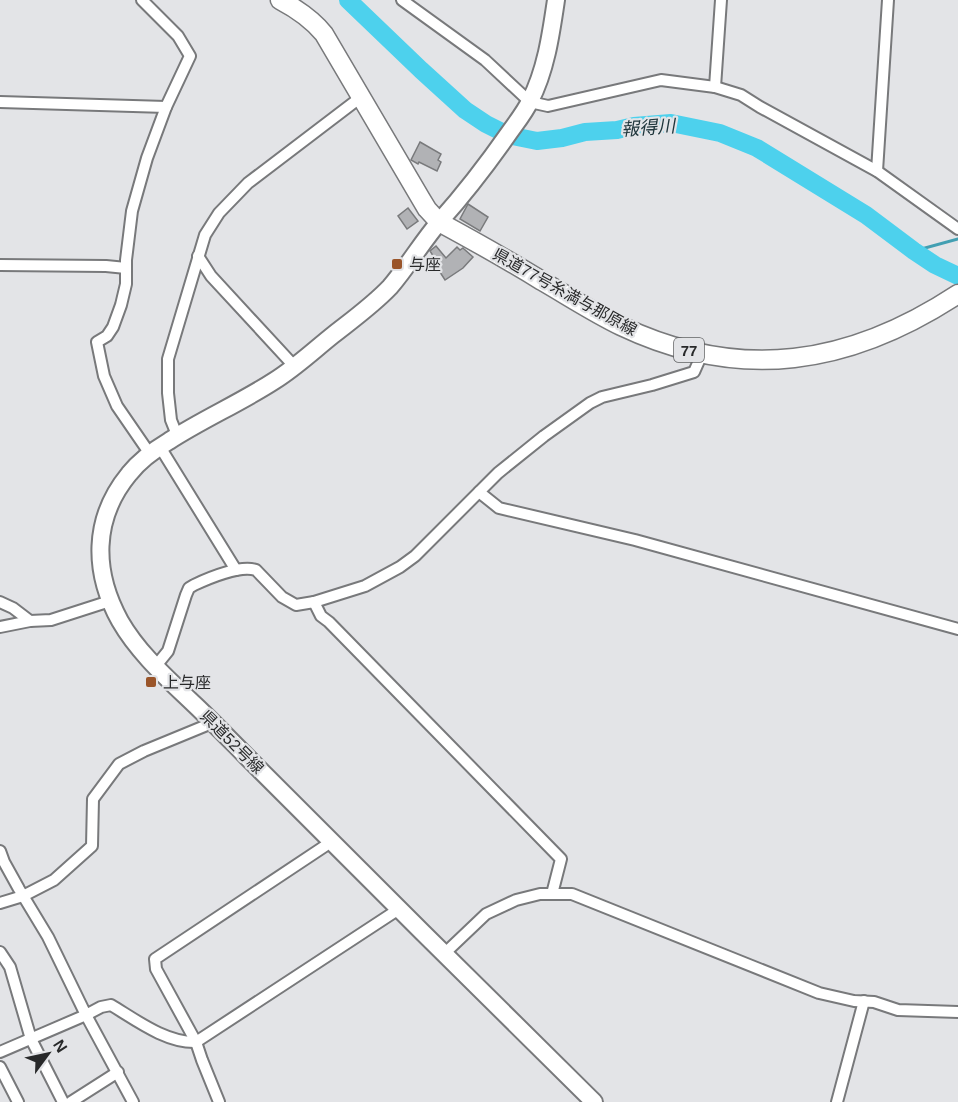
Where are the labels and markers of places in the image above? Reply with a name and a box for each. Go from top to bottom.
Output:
place label: 与座 [409,256,441,273]
marker: 与座 [390,257,404,271]
place label: 上与座 [163,674,211,691]
marker: 上与座 [144,675,158,689]

